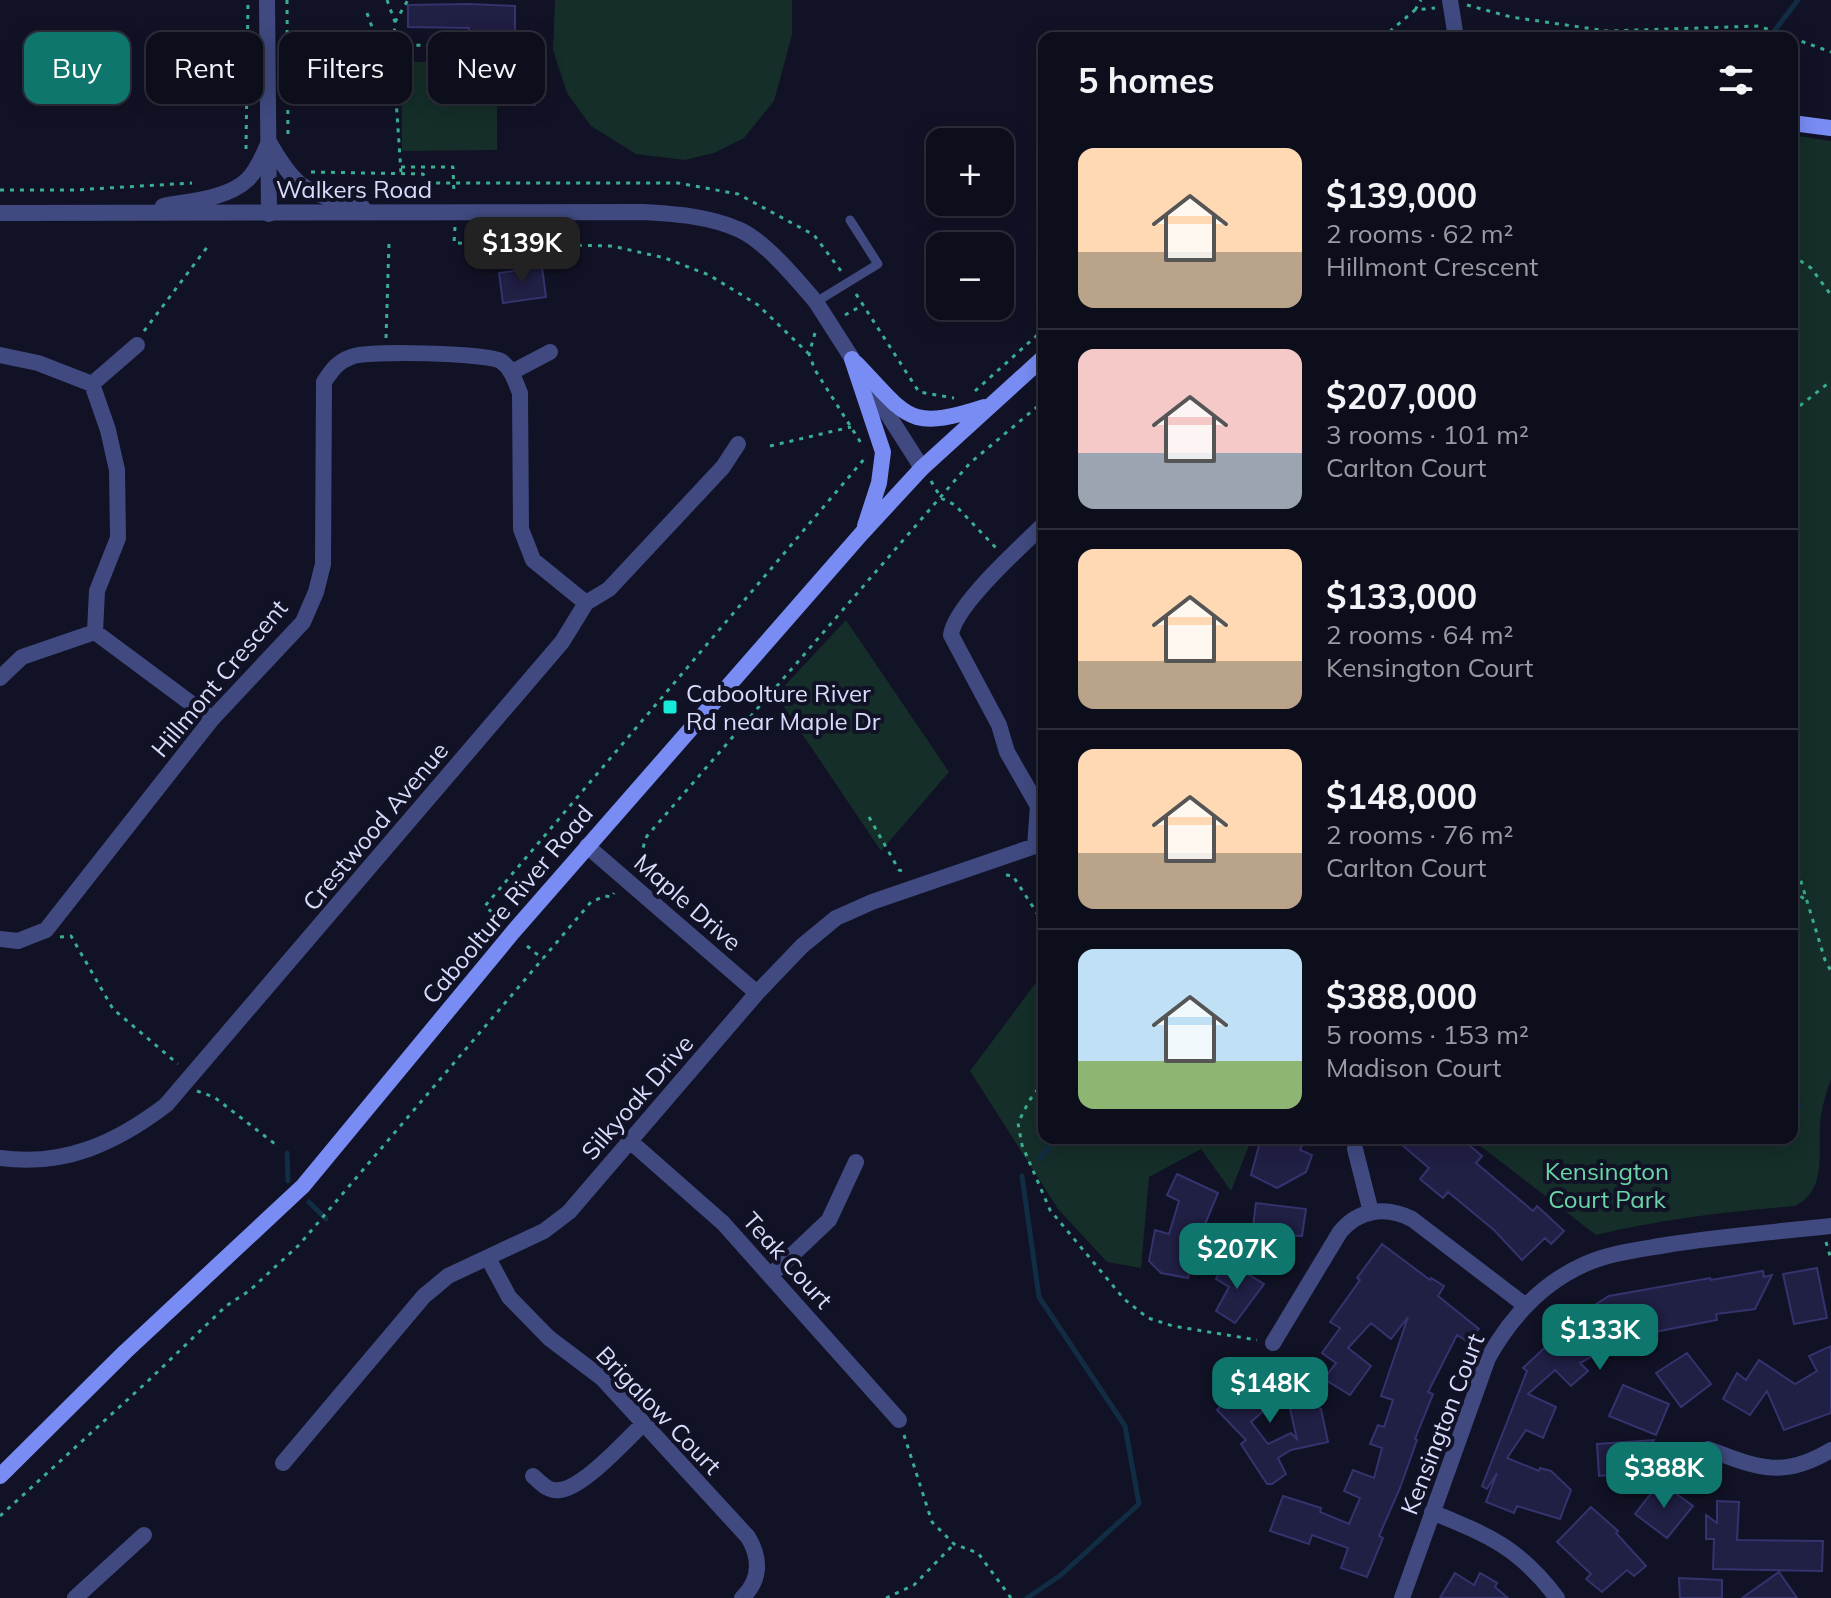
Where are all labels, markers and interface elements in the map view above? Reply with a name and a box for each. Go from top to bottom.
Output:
chip: Buy [24,32,130,104]
chip: Rent [146,32,263,104]
chip: Filters [279,32,412,104]
chip: New [428,32,545,104]
icon: filters [1714,58,1758,102]
text: 5 homes [1078,59,1215,102]
map controls [926,128,1014,320]
button: + [926,128,1014,216]
street label: Walkers Road [276,174,432,204]
text: $139,000 [1326,174,1477,217]
icon: home [1142,180,1238,276]
pin: $139K [466,217,578,285]
text: 2 rooms · 62 m² [1326,217,1513,250]
text: $139K [482,226,562,259]
button: − [926,232,1014,320]
text: Hillmont Crescent [1326,250,1538,283]
text: $207,000 [1326,375,1477,418]
icon: home [1142,381,1238,477]
text: 3 rooms · 101 m² [1326,418,1529,451]
text: Carlton Court [1326,451,1486,484]
text: $133,000 [1326,575,1477,618]
icon: home [1142,581,1238,677]
street label: Hillmont Crescent [144,593,294,763]
text: 2 rooms · 64 m² [1326,618,1513,651]
text: Kensington Court [1326,651,1533,684]
place label: Caboolture River Rd near Maple Dr [686,678,881,736]
marker: Caboolture River Rd near Maple Dr [661,698,679,716]
street label: Crestwood Avenue [296,736,454,916]
text: $148,000 [1326,775,1477,818]
icon: home [1142,781,1238,877]
street label: Caboolture River Road [415,799,599,1009]
text: 2 rooms · 76 m² [1326,818,1513,851]
street label: Maple Drive [628,847,748,957]
text: Carlton Court [1326,851,1486,884]
text: $388,000 [1326,975,1477,1018]
icon: home [1142,981,1238,1077]
text: 5 rooms · 153 m² [1326,1018,1529,1051]
street label: Silkyoak Drive [575,1028,699,1166]
text: Madison Court [1326,1051,1501,1084]
park label: Kensington Court Park [1545,1156,1669,1214]
street label: Teak Court [737,1206,839,1314]
pin: $207K [1181,1223,1293,1291]
text: $207K [1197,1232,1277,1265]
pin: $133K [1544,1304,1656,1372]
text: $133K [1560,1313,1640,1346]
street label: Kensington Court [1394,1329,1490,1519]
street label: Brigalow Court [590,1340,728,1480]
pin: $148K [1214,1357,1326,1425]
text: $148K [1230,1366,1310,1399]
pin: $388K [1608,1442,1720,1510]
text: $388K [1624,1451,1704,1484]

